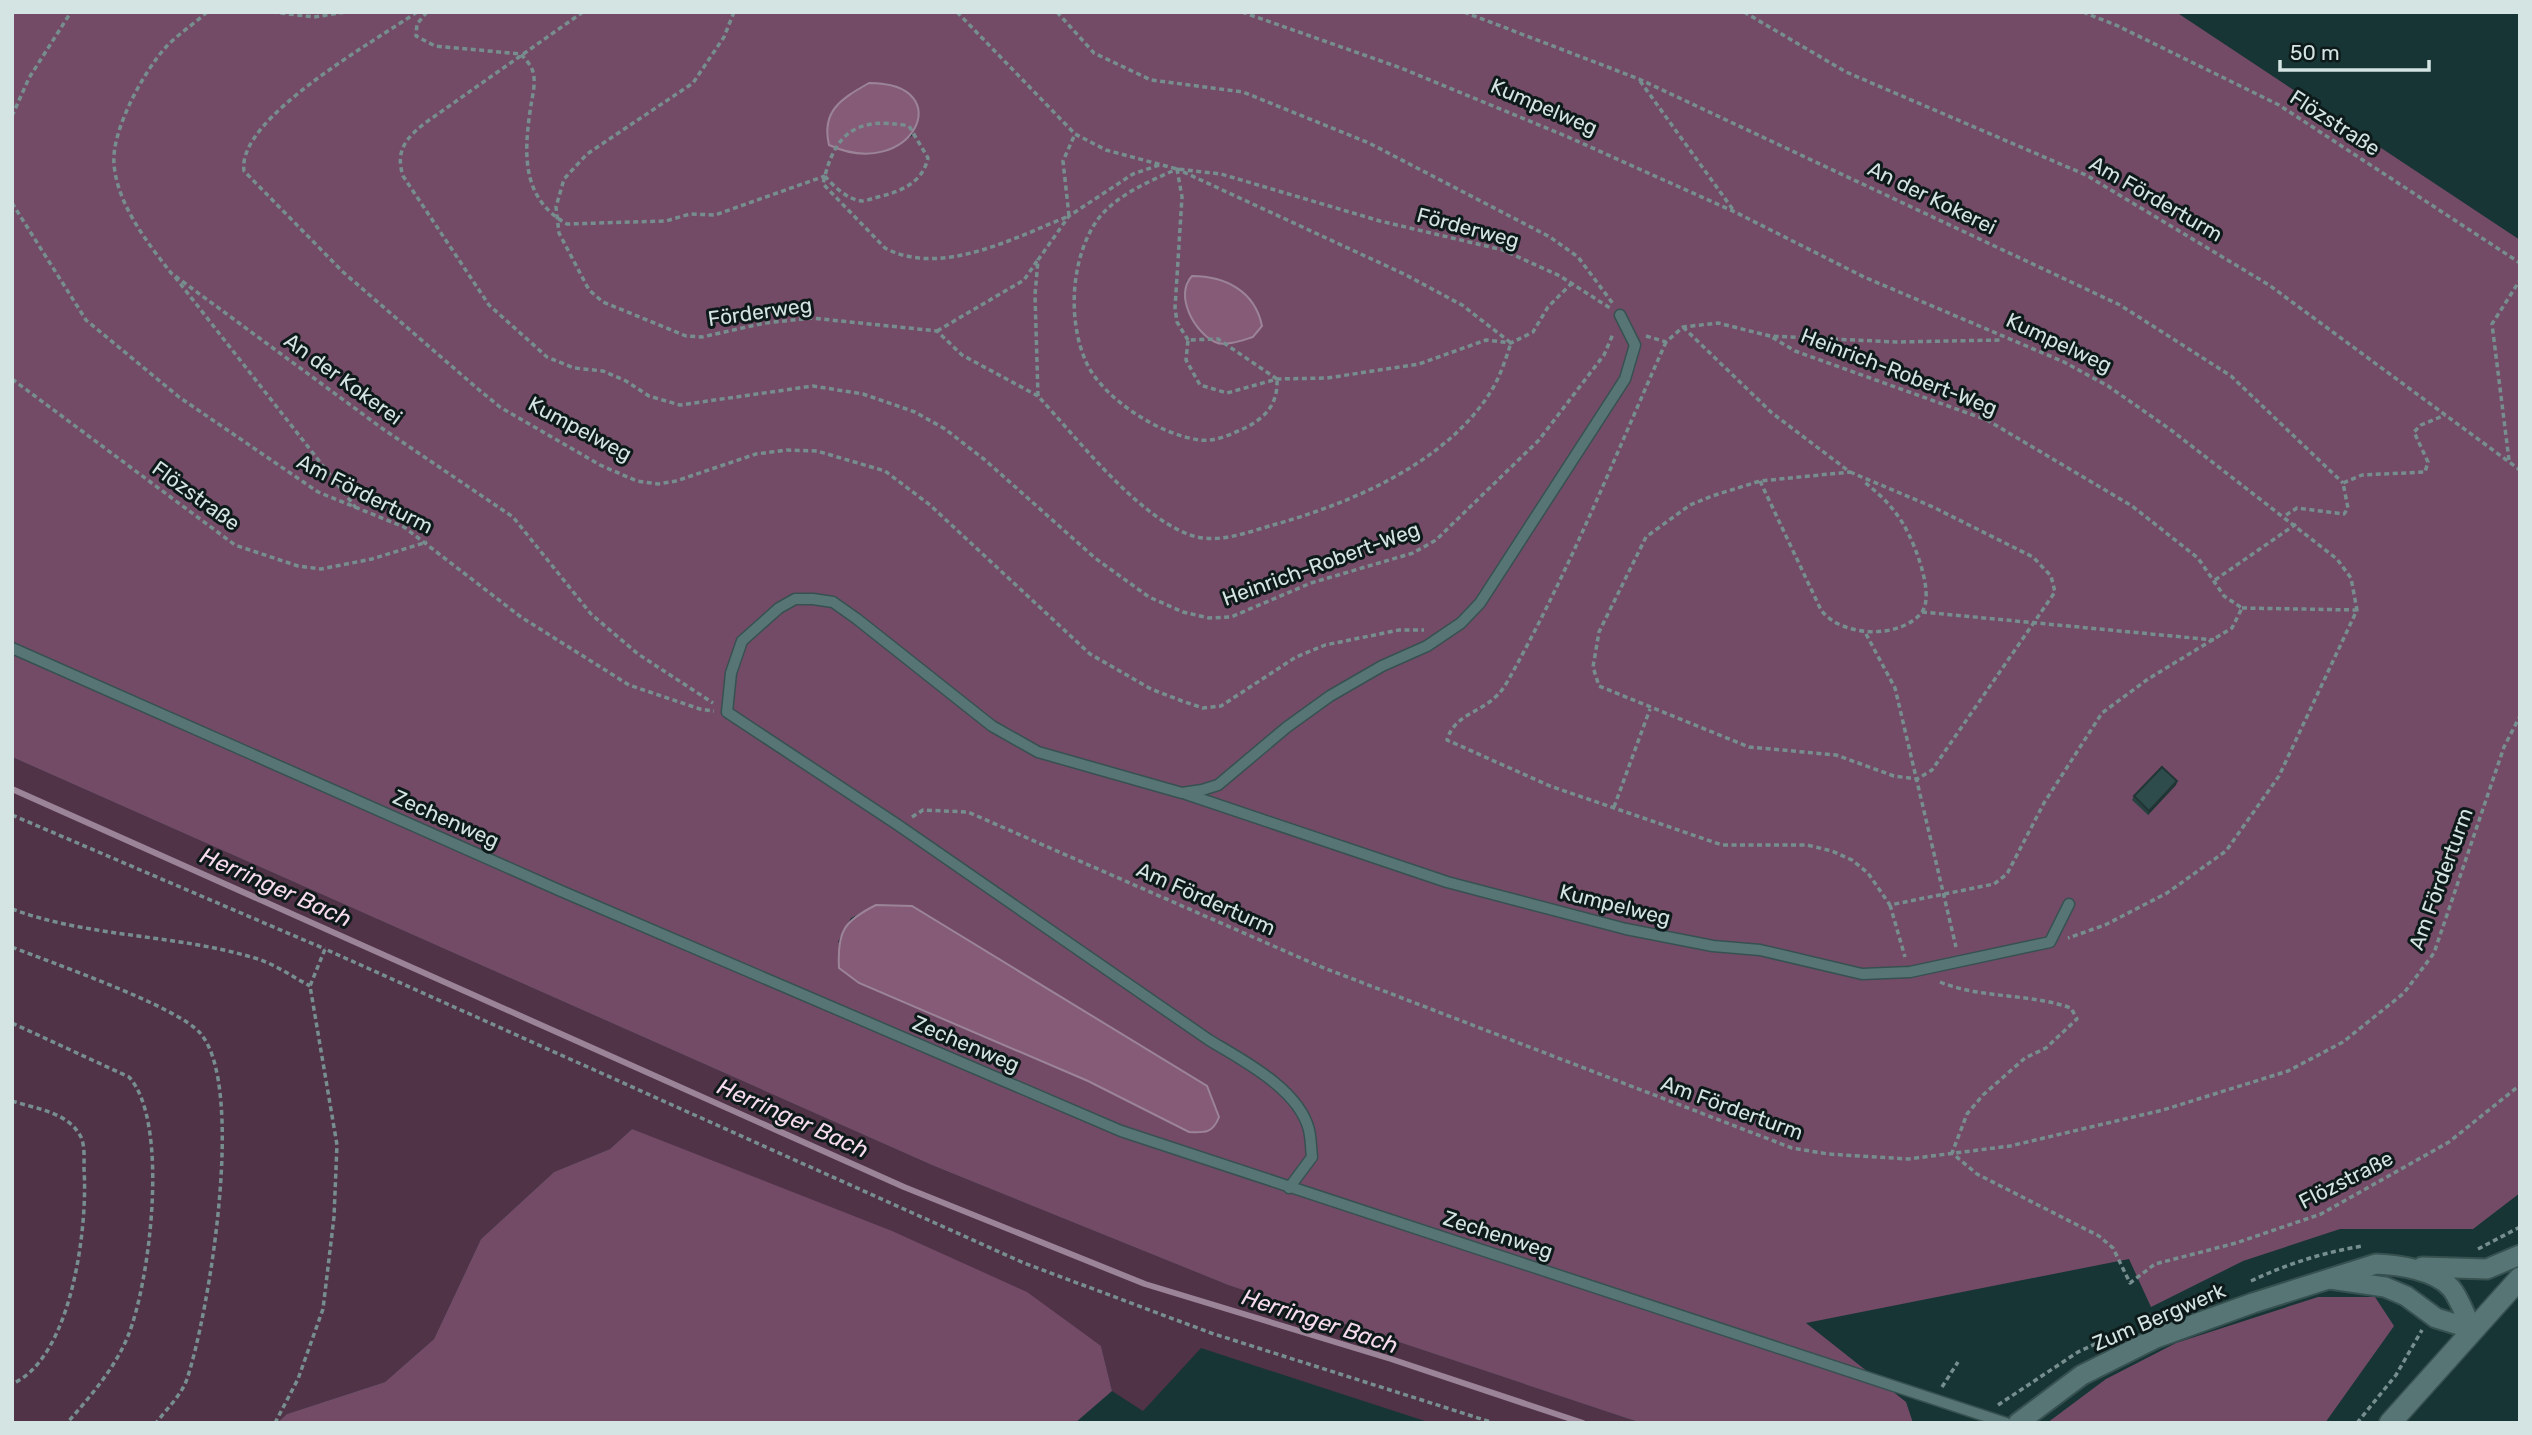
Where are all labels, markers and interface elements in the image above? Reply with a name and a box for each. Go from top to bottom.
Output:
scale bar [2280,28,2429,72]
text: 50 m [2290,40,2340,65]
street label: Kumpelweg [1487,73,1601,140]
street label: Flözstraße [2286,84,2385,161]
street label: Am Förderturm [2085,150,2227,247]
street label: An der Kokerei [1864,156,2000,239]
street label: Förderweg [1414,202,1522,253]
street label: Förderweg [706,292,814,331]
street label: Kumpelweg [2002,307,2116,378]
street label: Heinrich-Robert-Weg [1797,323,2001,421]
street label: An der Kokerei [279,327,407,430]
street label: Kumpelweg [524,391,636,466]
street label: Am Förderturm [293,448,437,539]
street label: Flözstraße [148,455,245,536]
street label: Heinrich-Robert-Weg [1219,516,1423,611]
street label: Zechenweg [389,784,503,853]
street label: Am Förderturm [2403,804,2478,953]
water label: Herringer Bach [196,841,356,933]
street label: Am Förderturm [1133,857,1280,940]
street label: Kumpelweg [1557,879,1673,930]
street label: Zechenweg [909,1010,1023,1077]
street label: Am Förderturm [1658,1070,1807,1145]
water label: Herringer Bach [713,1072,873,1164]
street label: Flözstraße [2294,1145,2397,1214]
street label: Zechenweg [1440,1205,1556,1264]
street label: Zum Bergwerk [2089,1277,2229,1356]
water label: Herringer Bach [1238,1283,1402,1359]

